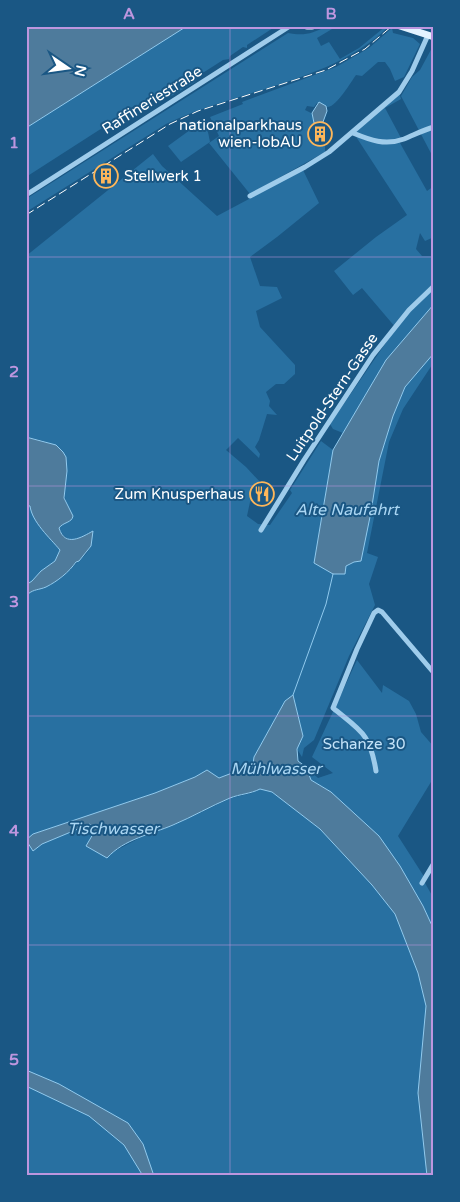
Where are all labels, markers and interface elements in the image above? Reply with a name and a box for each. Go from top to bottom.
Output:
text: A [123,4,135,24]
text: B [325,4,337,24]
north arrow [42,42,92,92]
street label: Raffineriestraße [99,62,205,138]
text: N [71,63,90,78]
place label: nationalparkhaus wien-lobAU [179,116,302,151]
building icon: nationalparkhaus wien-lobAU [307,121,333,147]
text: 1 [9,133,19,153]
building icon: Stellwerk 1 [93,163,119,189]
place label: Stellwerk 1 [124,167,202,185]
street label: Luitpold-Stern-Gasse [282,330,382,464]
text: 2 [9,362,19,382]
restaurant icon: Zum Knusperhaus [249,481,275,507]
place label: Zum Knusperhaus [115,485,244,503]
water label: Alte Naufahrt [295,500,401,520]
text: 3 [9,592,19,612]
park label: Schanze 30 [323,735,405,753]
water label: Mühlwasser [231,759,323,779]
water label: Tischwasser [67,819,161,839]
text: 4 [9,821,19,841]
text: 5 [9,1050,19,1070]

